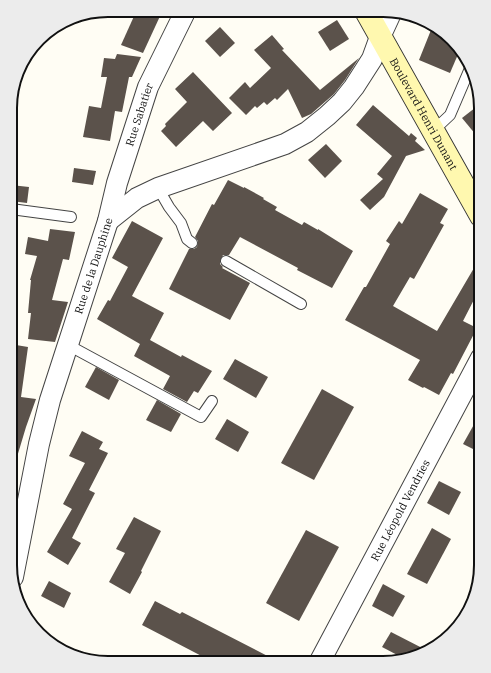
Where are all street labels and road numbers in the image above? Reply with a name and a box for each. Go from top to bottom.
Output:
street label: Boulevard Henri Dunant [387,55,461,173]
street label: Rue Sabatier [122,80,156,148]
street label: Rue de la Dauphine [71,216,116,316]
street label: Rue Léopold Vendries [367,457,433,563]

